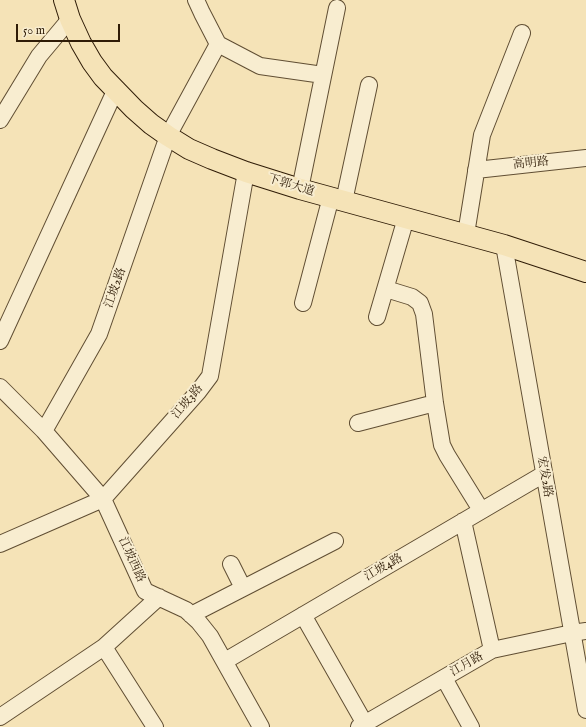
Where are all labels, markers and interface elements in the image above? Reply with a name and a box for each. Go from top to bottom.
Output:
scale bar [18,16,122,42]
text: 50 m [23,23,45,38]
street label: 高明路 [512,155,550,173]
street label: 下郭大道 [266,172,316,200]
street label: 江坡2路 [102,266,130,310]
street label: 江坡3路 [169,382,207,422]
street label: 宏发2路 [533,455,555,499]
street label: 江坡西路 [114,535,148,585]
street label: 江坡4路 [362,551,406,585]
street label: 江月路 [448,650,486,680]

